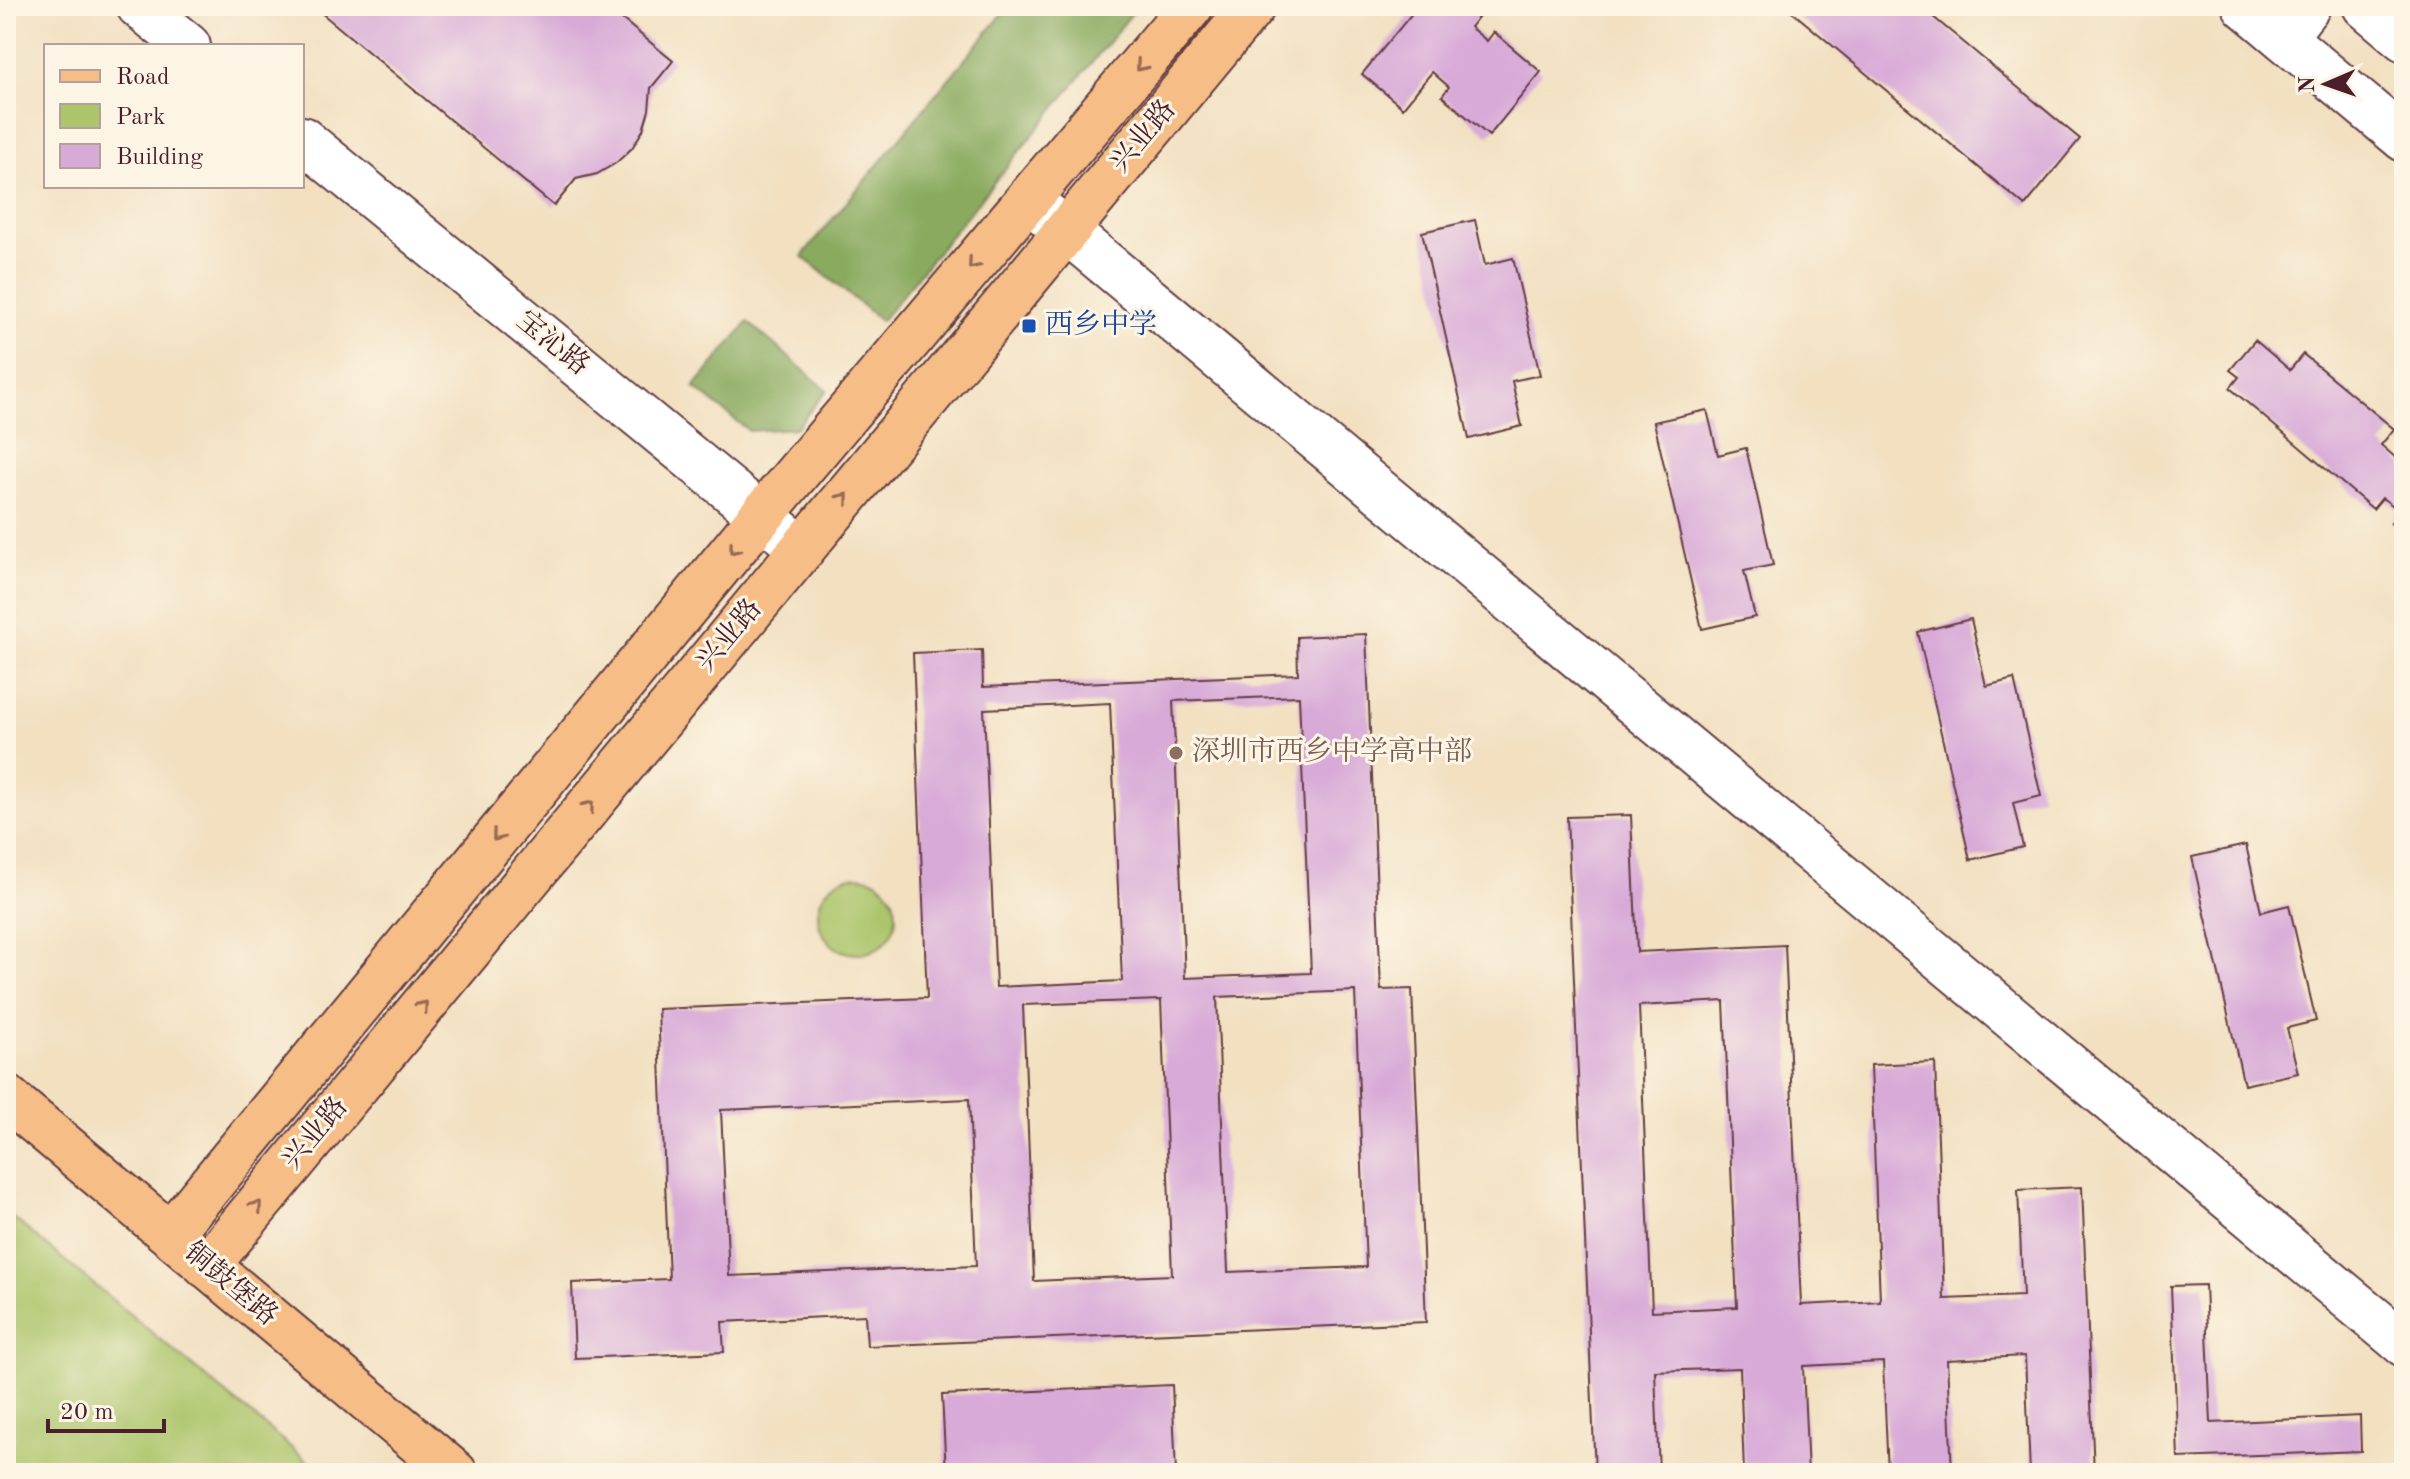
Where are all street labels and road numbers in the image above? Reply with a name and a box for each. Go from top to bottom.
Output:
street label: 兴业路 [1104,94,1182,178]
street label: 宝沁路 [511,304,595,381]
street label: 兴业路 [690,593,768,677]
street label: 兴业路 [276,1091,354,1175]
street label: 铜鼓堡路 [178,1236,284,1332]

